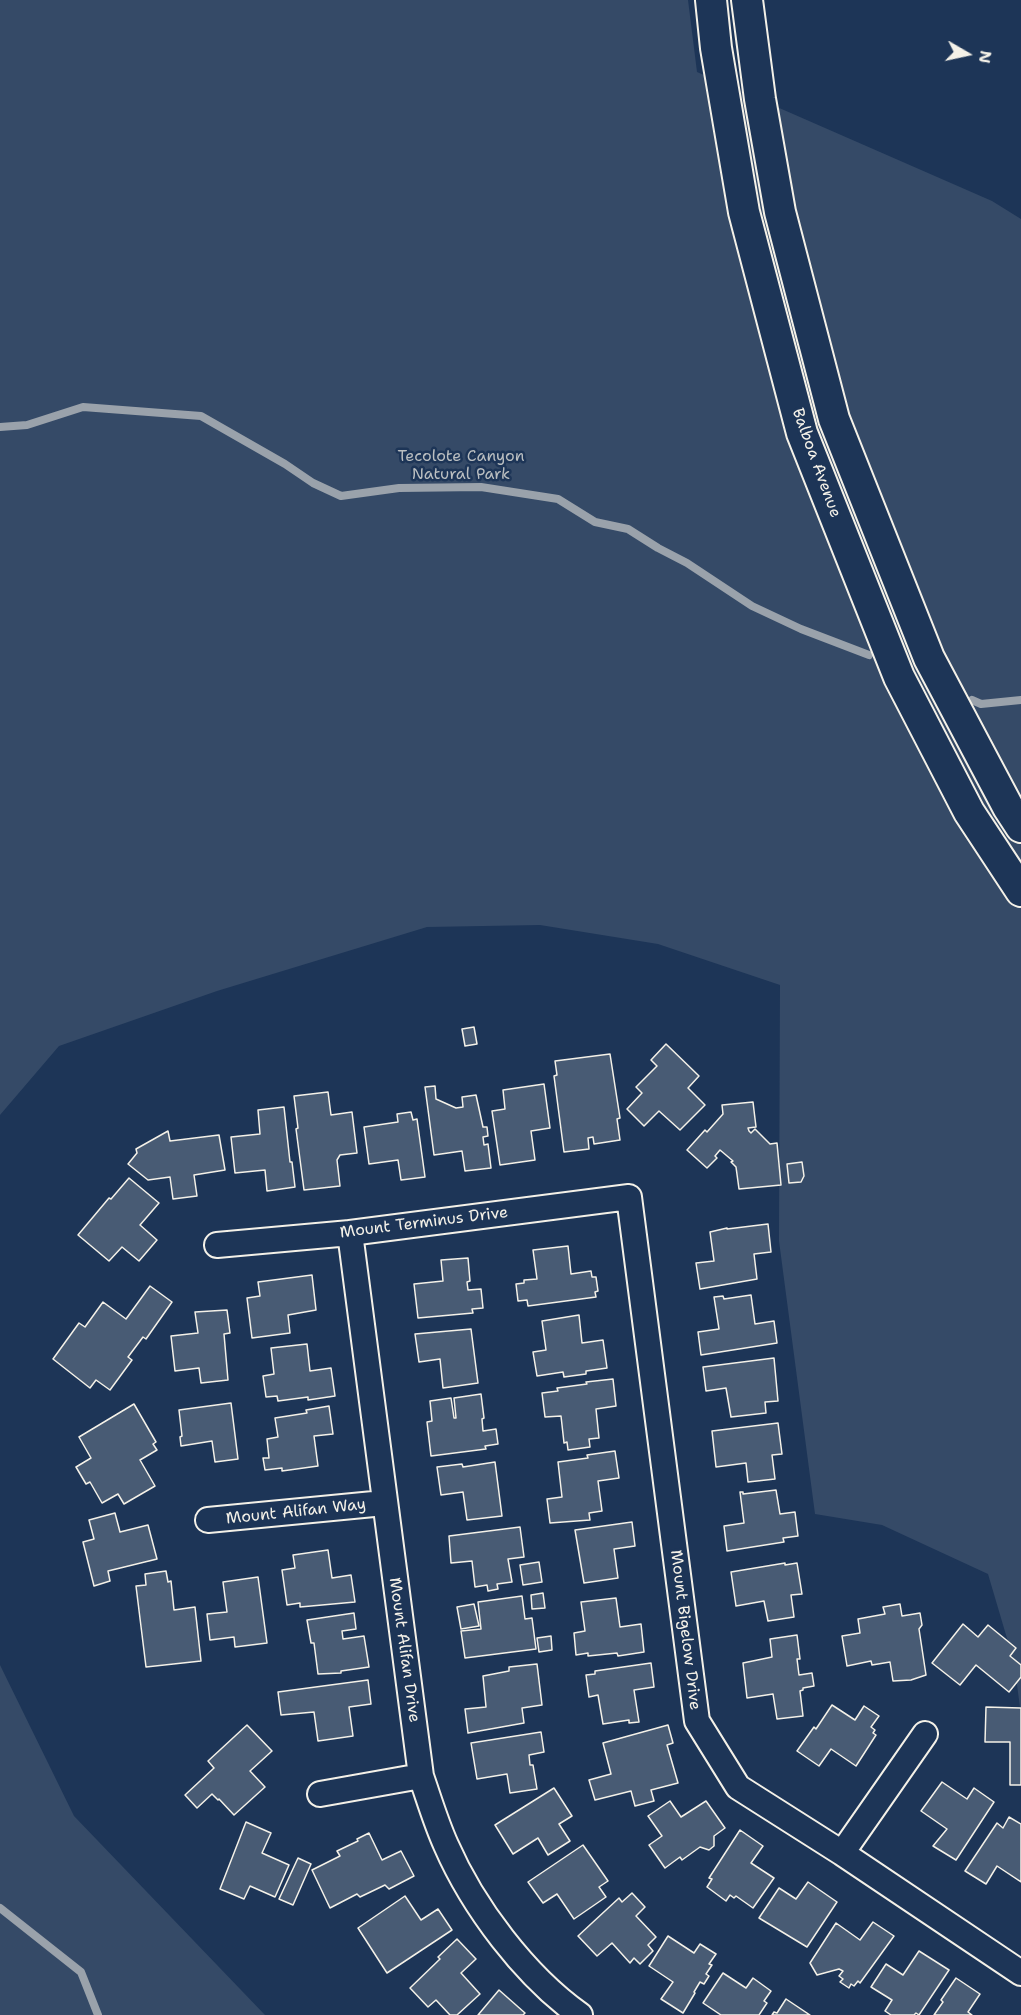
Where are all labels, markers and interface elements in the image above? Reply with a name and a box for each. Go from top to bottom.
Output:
north arrow [937,24,997,84]
text: N [974,49,997,65]
street label: Balboa Avenue [787,406,845,520]
park label: Tecolote Canyon Natural Park [397,447,525,485]
street label: Mount Terminus Drive [339,1203,509,1243]
street label: Mount Alifan Way [225,1495,367,1529]
street label: Mount Bigelow Drive [666,1549,704,1711]
street label: Mount Alifan Drive [384,1576,424,1724]

